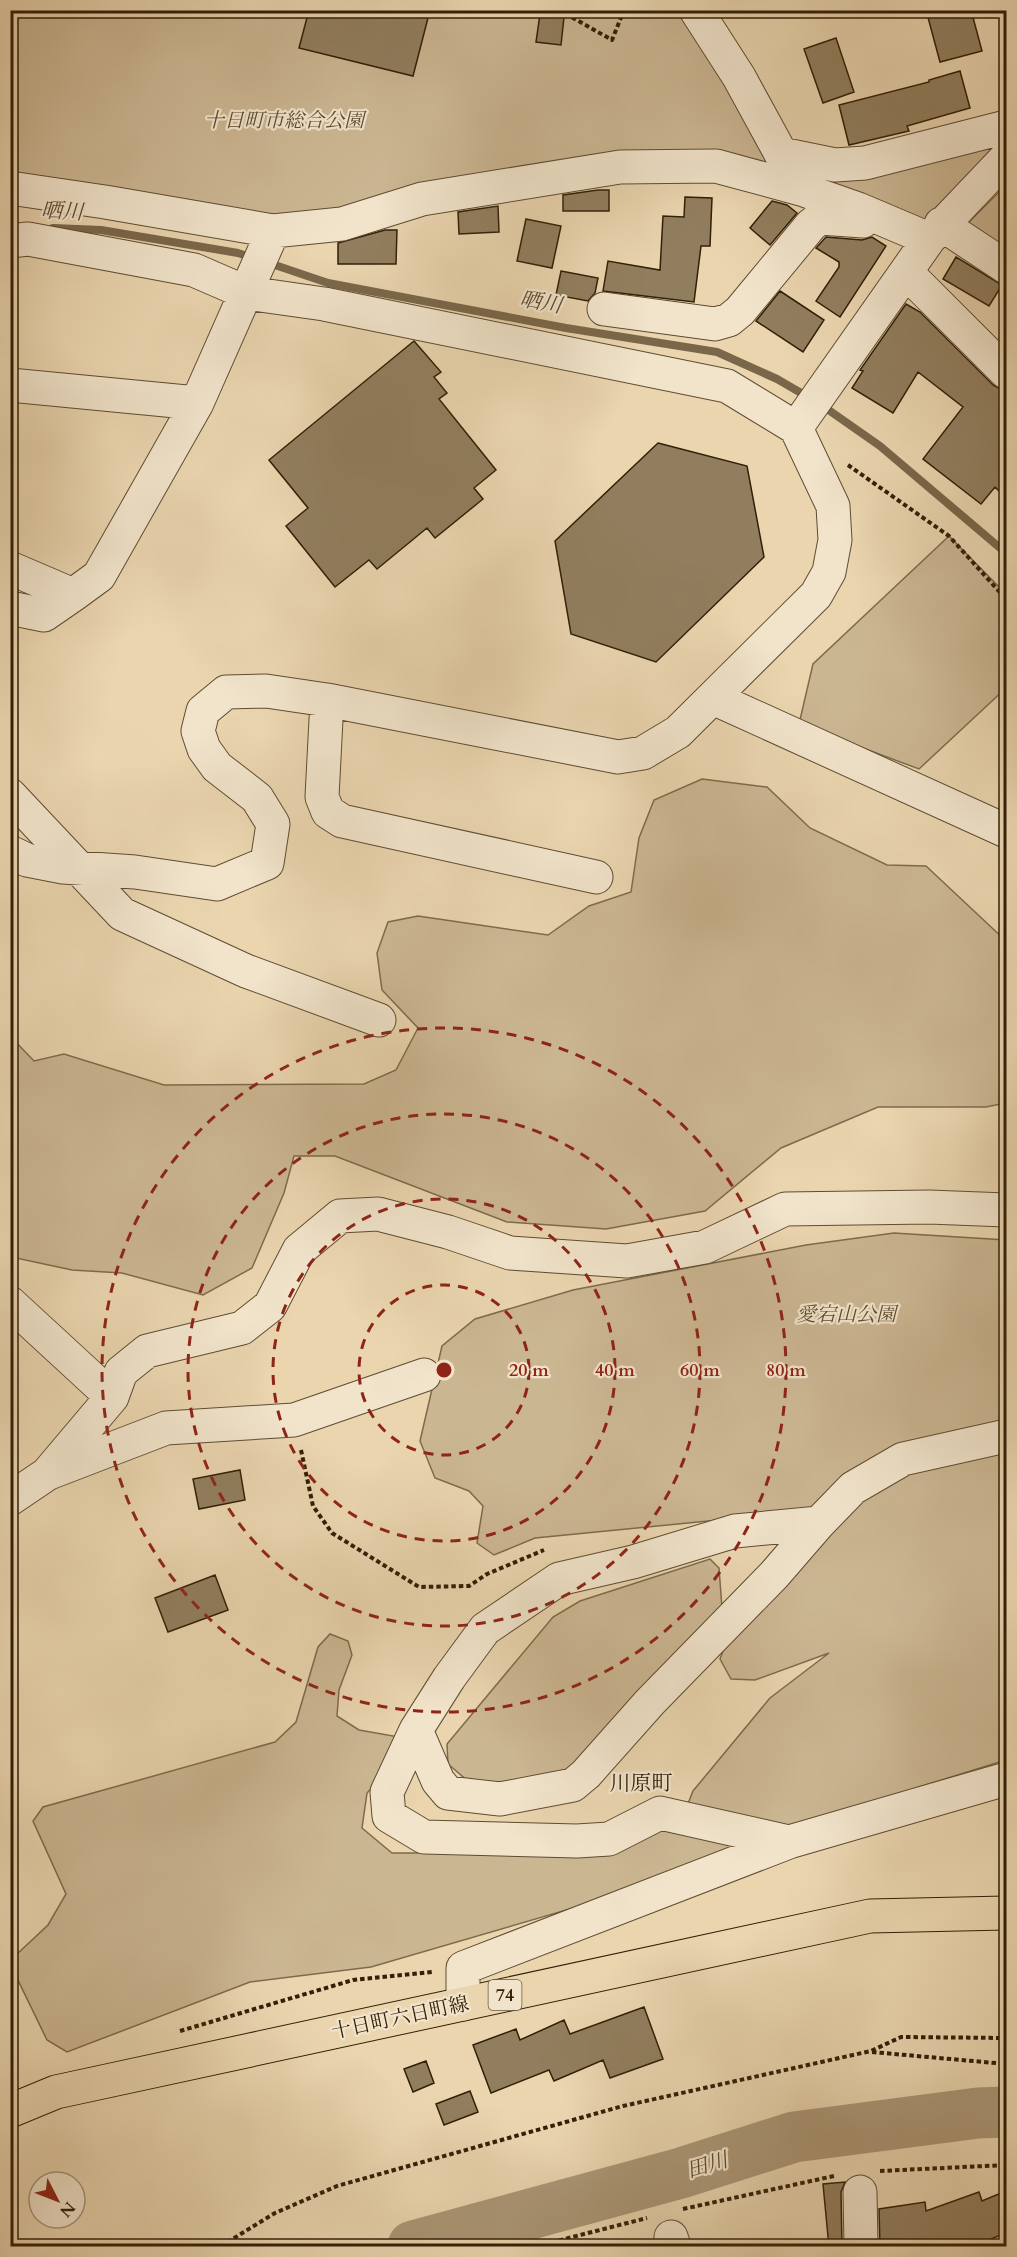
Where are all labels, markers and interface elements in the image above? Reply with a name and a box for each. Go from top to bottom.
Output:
park label: 十日町市総合公園 [204,107,367,134]
water label: 晒川 [40,196,86,227]
water label: 晒川 [518,285,566,321]
park label: 愛宕山公園 [796,1301,899,1328]
text: 20 m [509,1358,549,1383]
text: 40 m [595,1358,635,1383]
text: 60 m [680,1358,720,1383]
text: 80 m [766,1358,806,1383]
centre of rings [434,1360,454,1380]
district label: 川原町 [610,1769,673,1798]
road number: 74 [488,1980,522,2010]
street label: 十日町六日町線 [329,1990,471,2045]
water label: 田川 [683,2145,733,2185]
north arrow [27,2170,87,2230]
text: N [55,2197,80,2222]

